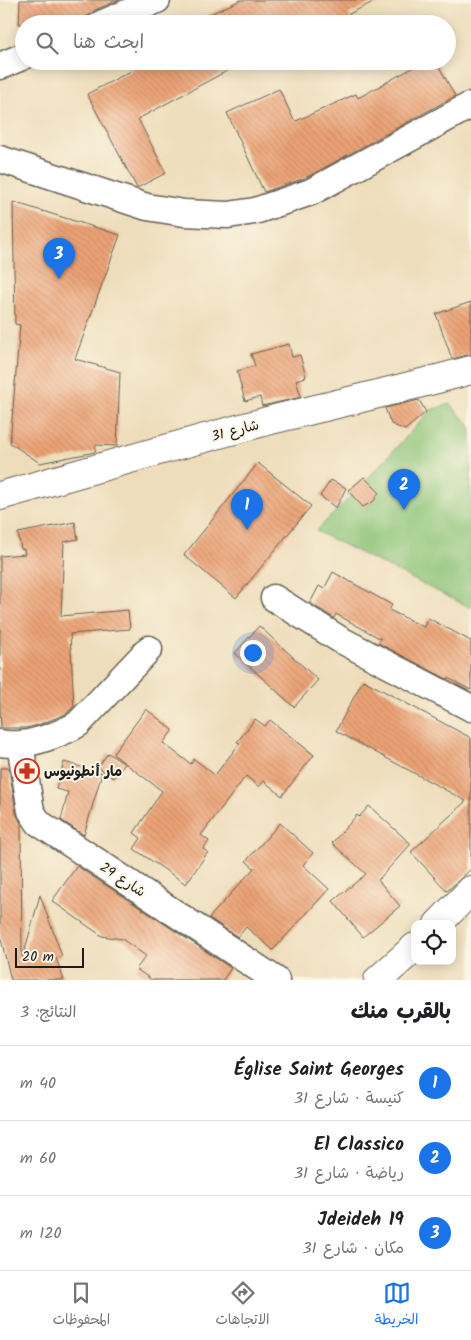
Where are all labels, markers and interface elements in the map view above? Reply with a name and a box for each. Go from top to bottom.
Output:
search box [15,15,456,70]
text: ابحث هنا [73,28,144,58]
icon: search [33,29,61,57]
pin: 3 [43,238,75,279]
street label: شارع 31 [209,414,261,448]
pin: 2 [388,469,420,510]
pin: 1 [231,489,263,530]
your location [240,640,266,666]
pharmacy icon: مار أنطونيوس [14,758,40,784]
place label: مار أنطونيوس [44,761,122,783]
street label: شارع 29 [95,857,150,903]
map controls [411,920,456,965]
button: locate [411,920,456,965]
scale bar [15,945,84,968]
text: 20 m [22,946,54,968]
text: بالقرب منك [351,996,451,1029]
text: النتائج: 3 [20,1000,76,1025]
text: Église Saint Georges [234,1055,404,1085]
text: 40 m [20,1071,56,1096]
text: 1 [433,1071,437,1096]
text: كنيسة · شارع 31 [294,1086,404,1111]
text: El Classico [314,1130,404,1160]
text: 60 m [20,1146,56,1171]
text: 2 [430,1146,440,1171]
text: رياضة · شارع 31 [294,1161,404,1186]
text: Jdeideh 19 [317,1205,404,1235]
text: 120 m [20,1221,62,1246]
text: 3 [431,1221,439,1246]
text: مكان · شارع 31 [302,1236,404,1261]
tab: المحفوظات [53,1279,110,1332]
tab: الاتجاهات [215,1279,270,1332]
tab: الخريطة [375,1279,418,1332]

